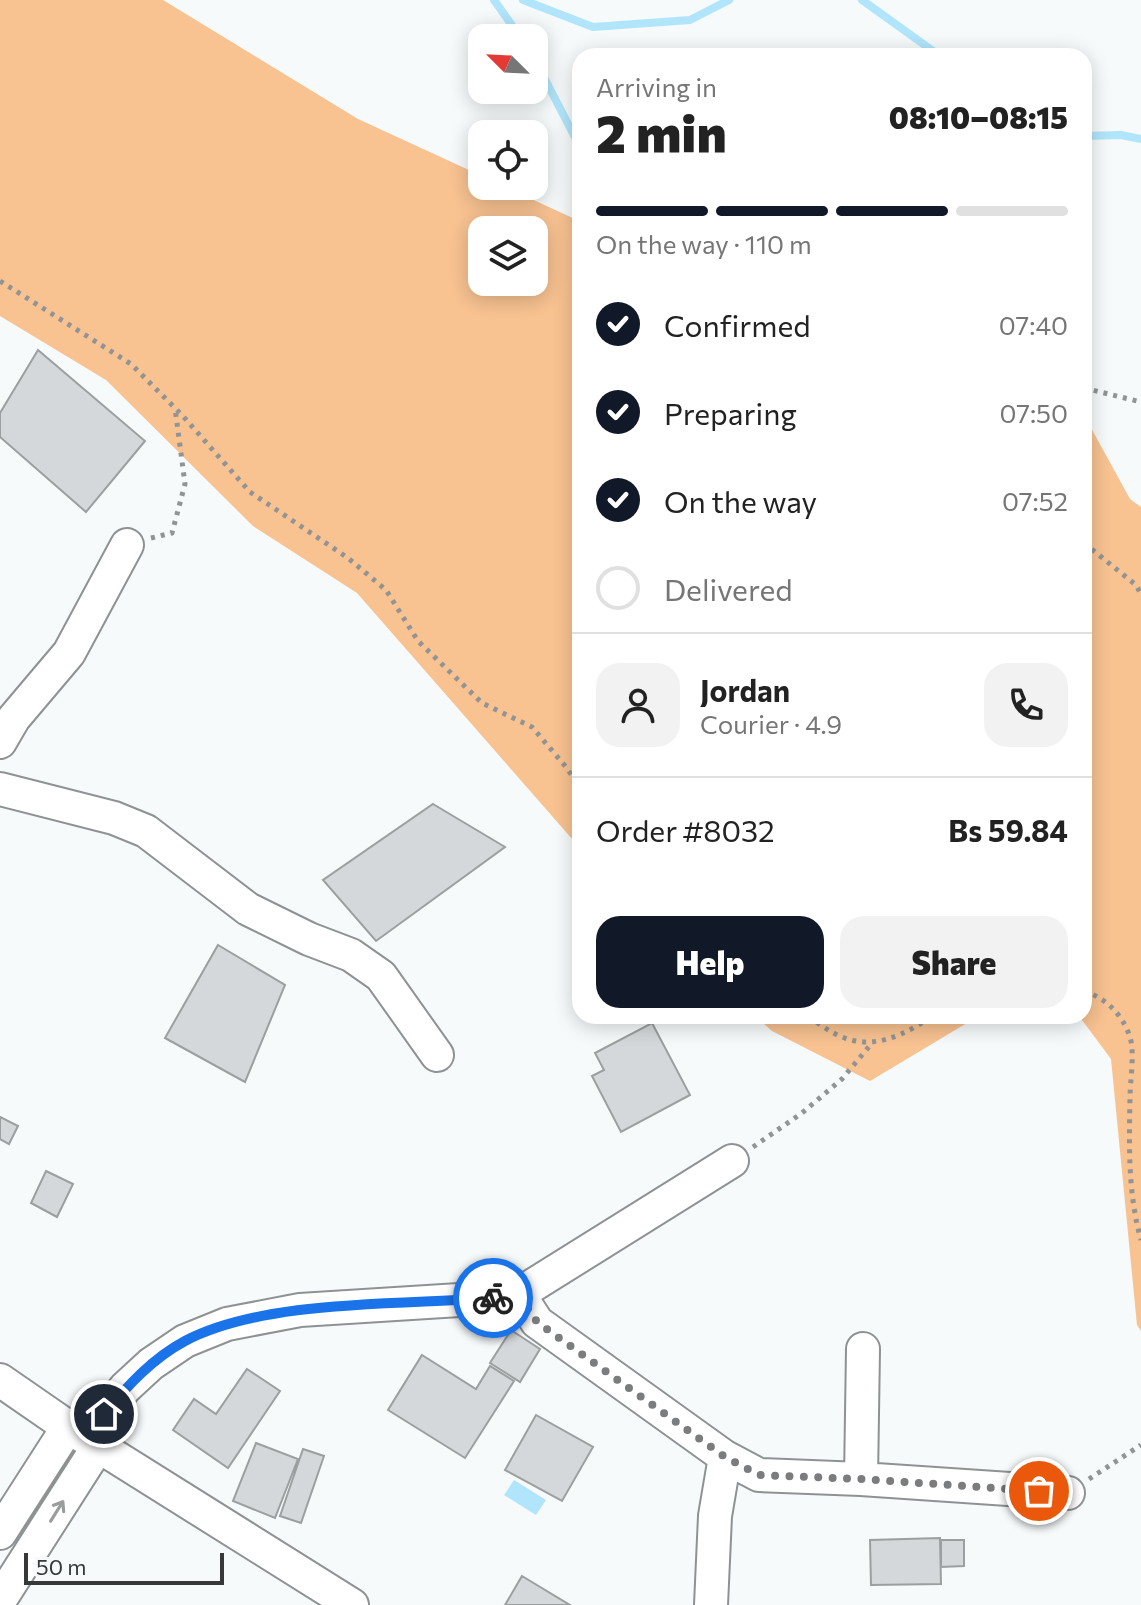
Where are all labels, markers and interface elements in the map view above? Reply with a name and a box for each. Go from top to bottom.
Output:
north arrow [468,24,548,104]
map controls [468,24,548,296]
text: Arriving in [596,71,717,102]
text: 08:10–08:15 [889,98,1068,135]
text: 2 min [596,100,727,164]
button: locate [468,120,548,200]
button: layers [468,216,548,296]
text: On the way · 110 m [596,228,812,259]
icon: check [596,302,640,346]
text: Confirmed [664,306,811,343]
text: 07:40 [999,309,1068,340]
icon: check [596,390,640,434]
text: Preparing [664,394,797,431]
text: 07:50 [999,397,1068,428]
icon: check [596,478,640,522]
text: On the way [664,482,817,519]
text: 07:52 [1002,485,1068,516]
text: Delivered [664,570,793,607]
button: person [596,663,680,747]
button: phone [984,663,1068,747]
text: Jordan [700,671,790,708]
text: Courier · 4.9 [700,708,842,739]
text: Order #8032 [596,811,775,848]
text: Bs 59.84 [948,811,1068,848]
button: Help [596,916,824,1008]
button: Share [840,916,1068,1008]
courier [453,1258,533,1338]
icon: bike [471,1276,515,1320]
pin [70,1380,138,1448]
icon: home [82,1392,126,1436]
pin [1005,1457,1073,1525]
icon: bag [1017,1469,1061,1513]
one-way arrow [49,1500,65,1523]
scale bar [24,1549,224,1585]
text: 50 m [36,1553,86,1580]

